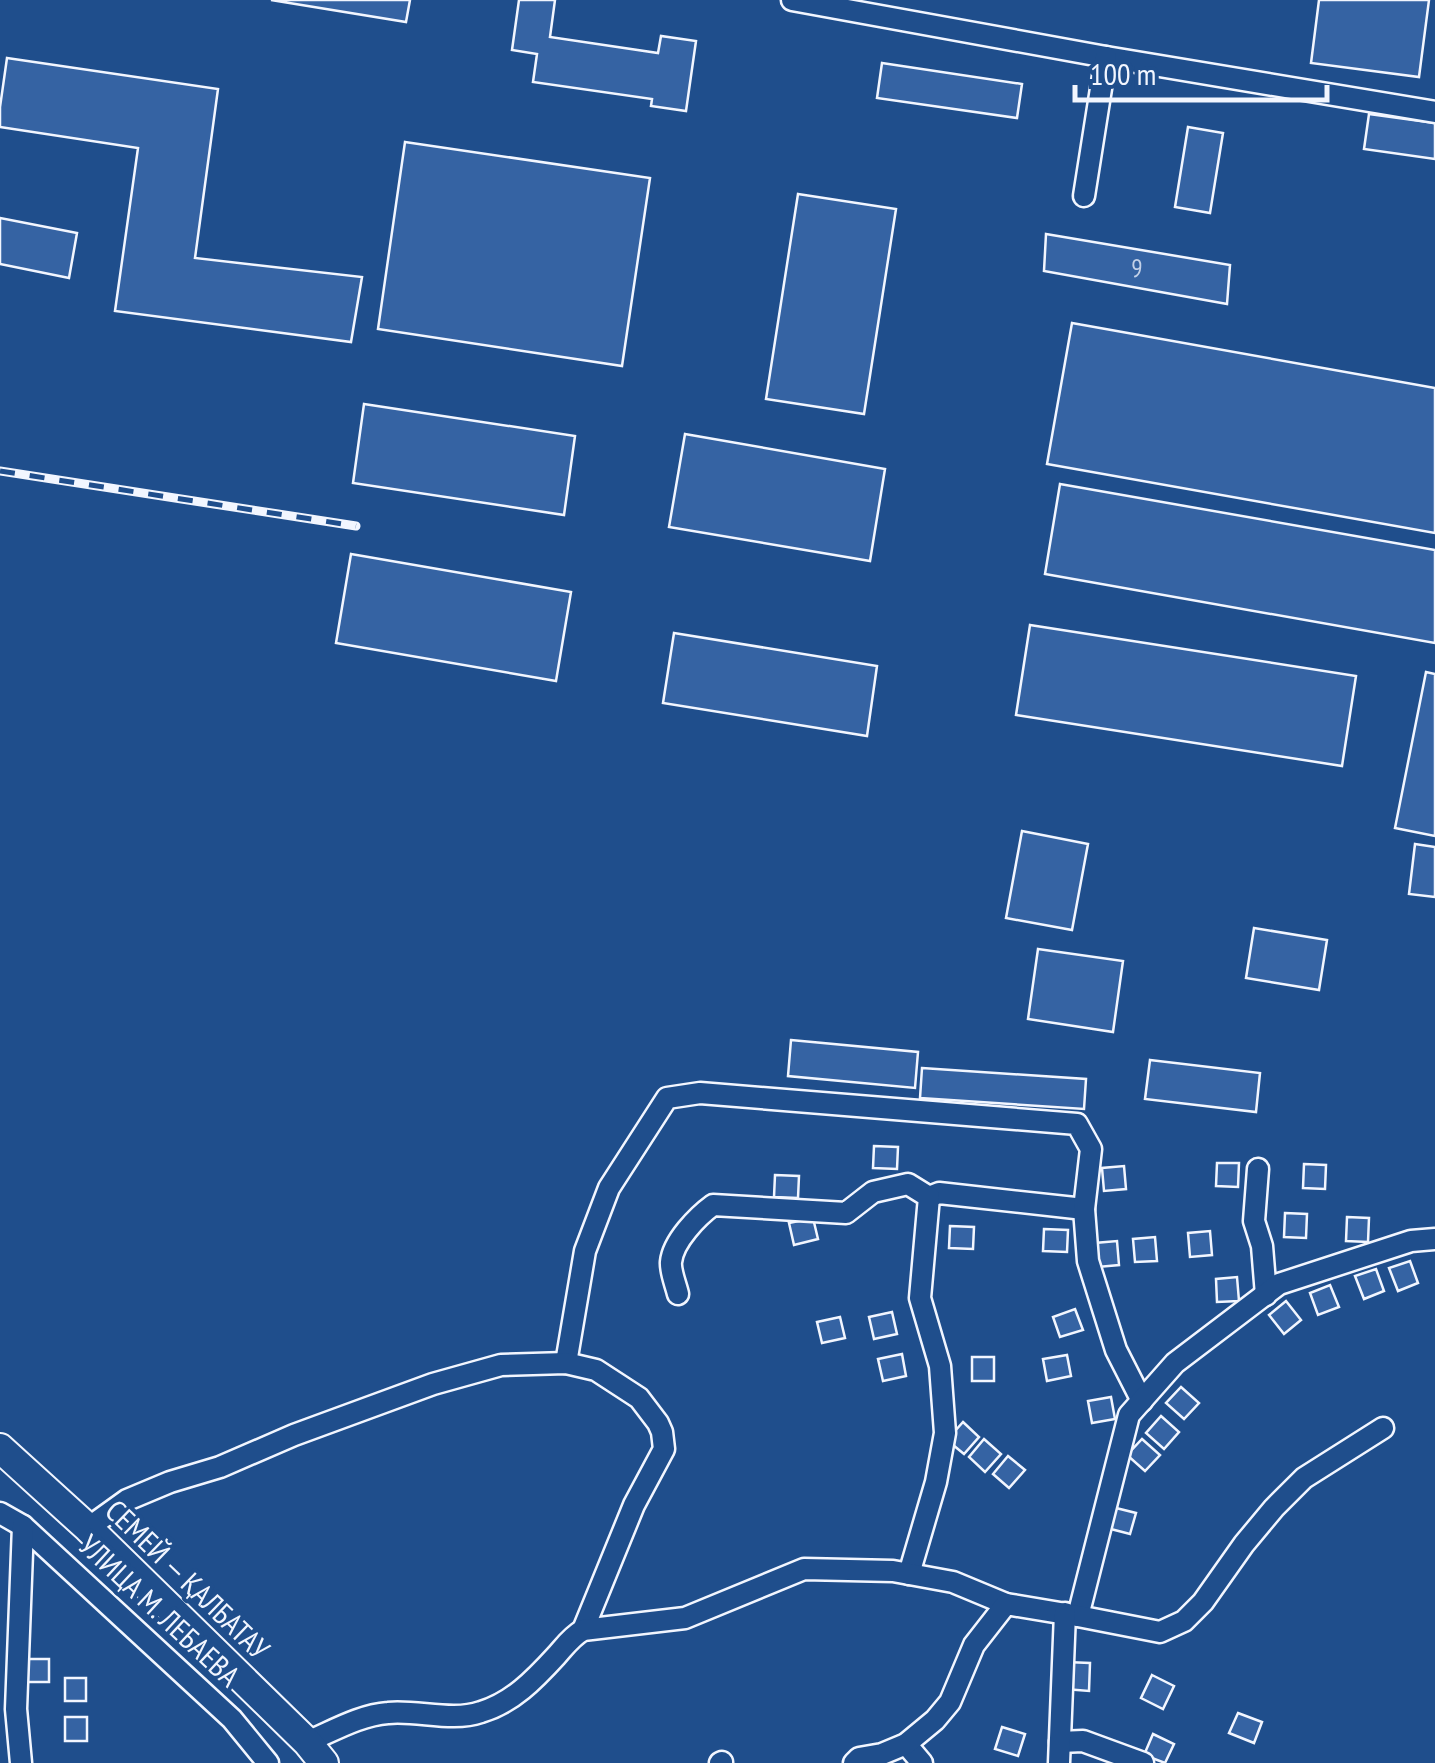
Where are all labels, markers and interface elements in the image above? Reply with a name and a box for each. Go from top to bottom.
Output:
scale bar [1075,40,1328,102]
text: 100 m [1090,54,1156,93]
house number: 9 [1131,252,1143,284]
street label: СЕМЕЙ — ҚАЛБАТАУ [98,1491,279,1668]
street label: УЛИЦА М. ЛЕБАЕВА [71,1525,249,1695]

